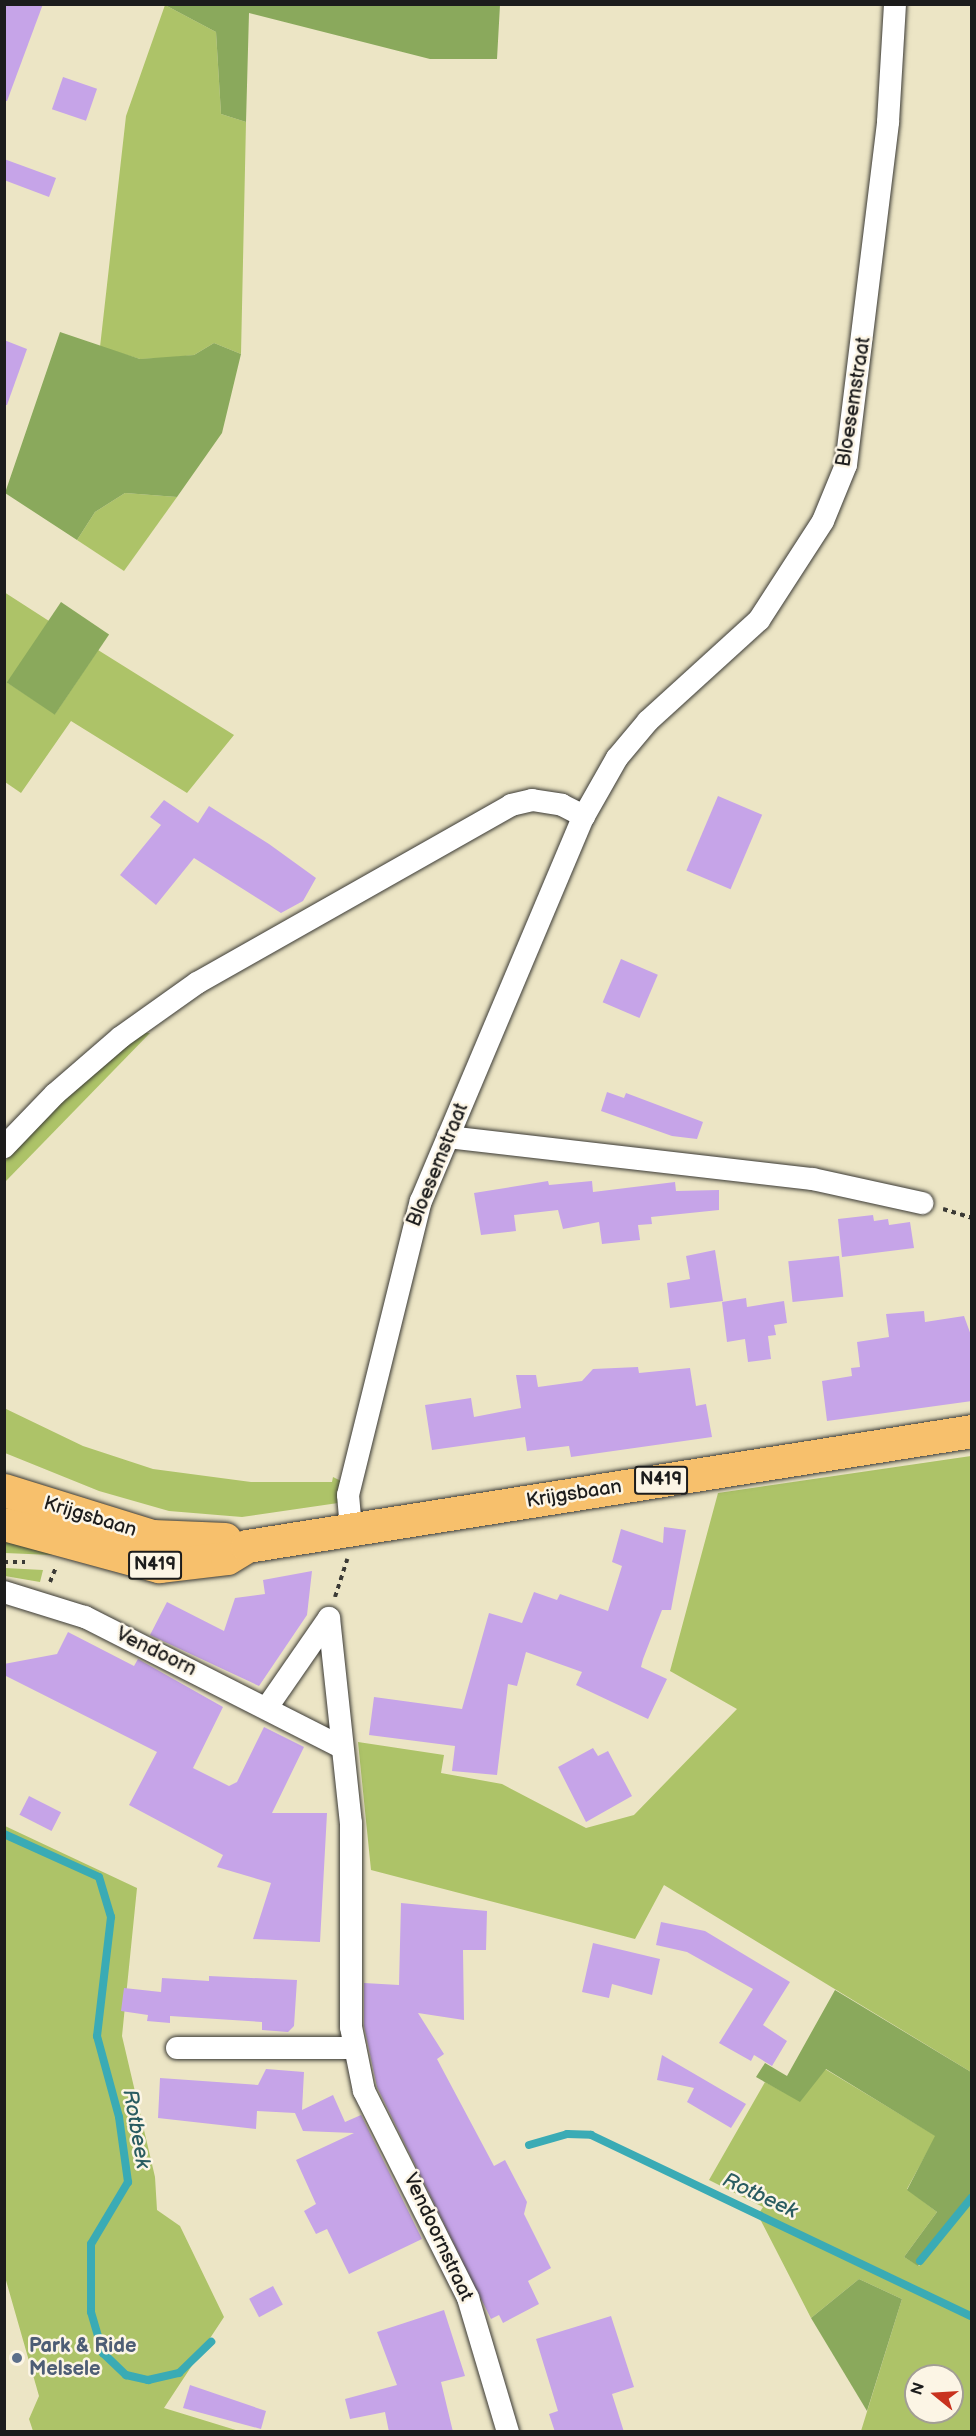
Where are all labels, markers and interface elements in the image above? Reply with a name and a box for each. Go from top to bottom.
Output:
street label: Bloesemstraat [832,335,876,469]
street label: Bloesemstraat [402,1100,474,1230]
road number: N419 [634,1465,688,1495]
street label: Krijgsbaan [525,1475,623,1513]
street label: Krijgsbaan [41,1491,139,1543]
road number: N419 [128,1550,182,1580]
street label: Vendoorn [112,1622,200,1682]
water label: Rotbeek [117,2087,155,2171]
water label: Rotbeek [718,2168,802,2224]
street label: Vendoornstraat [398,2169,478,2305]
place label: Park & Ride Melsele [29,2334,136,2381]
marker: Park & Ride Melsele [10,2351,24,2365]
north arrow [904,2364,964,2424]
text: N [907,2380,929,2398]

